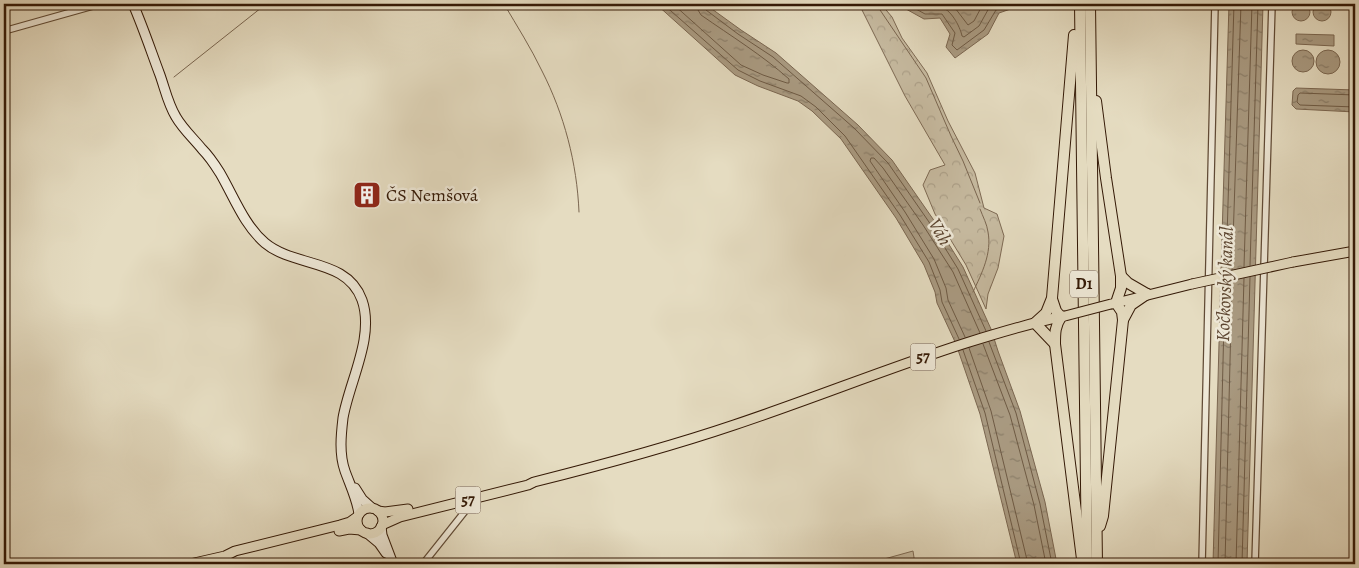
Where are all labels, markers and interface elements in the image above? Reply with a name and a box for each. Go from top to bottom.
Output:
building icon: ČS Nemšová [352,180,382,210]
place label: ČS Nemšová [386,183,479,207]
water label: Váh [922,213,958,251]
water label: Kočkovský kanál [1210,226,1240,342]
road number: D1 [1070,270,1098,298]
road number: 57 [910,344,936,371]
road number: 57 [456,486,480,514]

